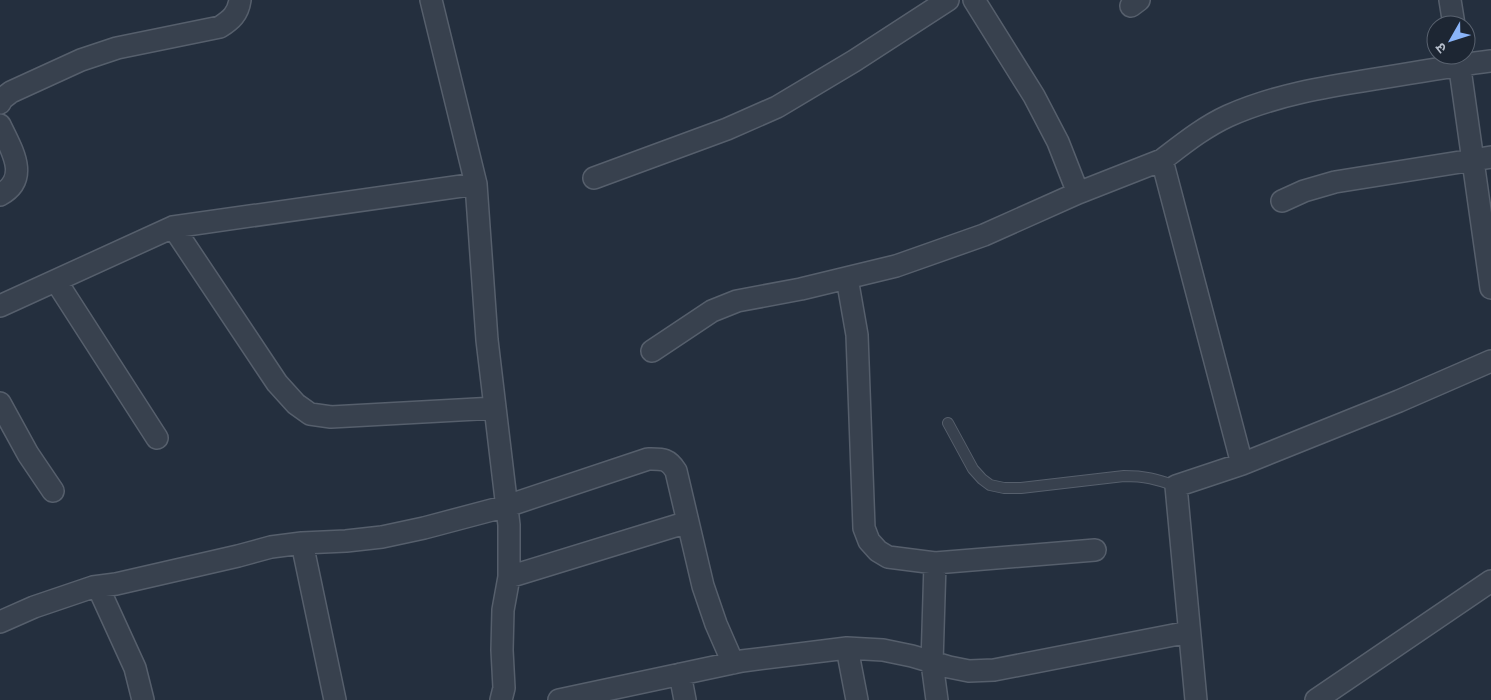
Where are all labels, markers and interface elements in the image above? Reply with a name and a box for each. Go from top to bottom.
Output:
north arrow [1426,15,1476,65]
text: उ [1432,39,1450,56]

